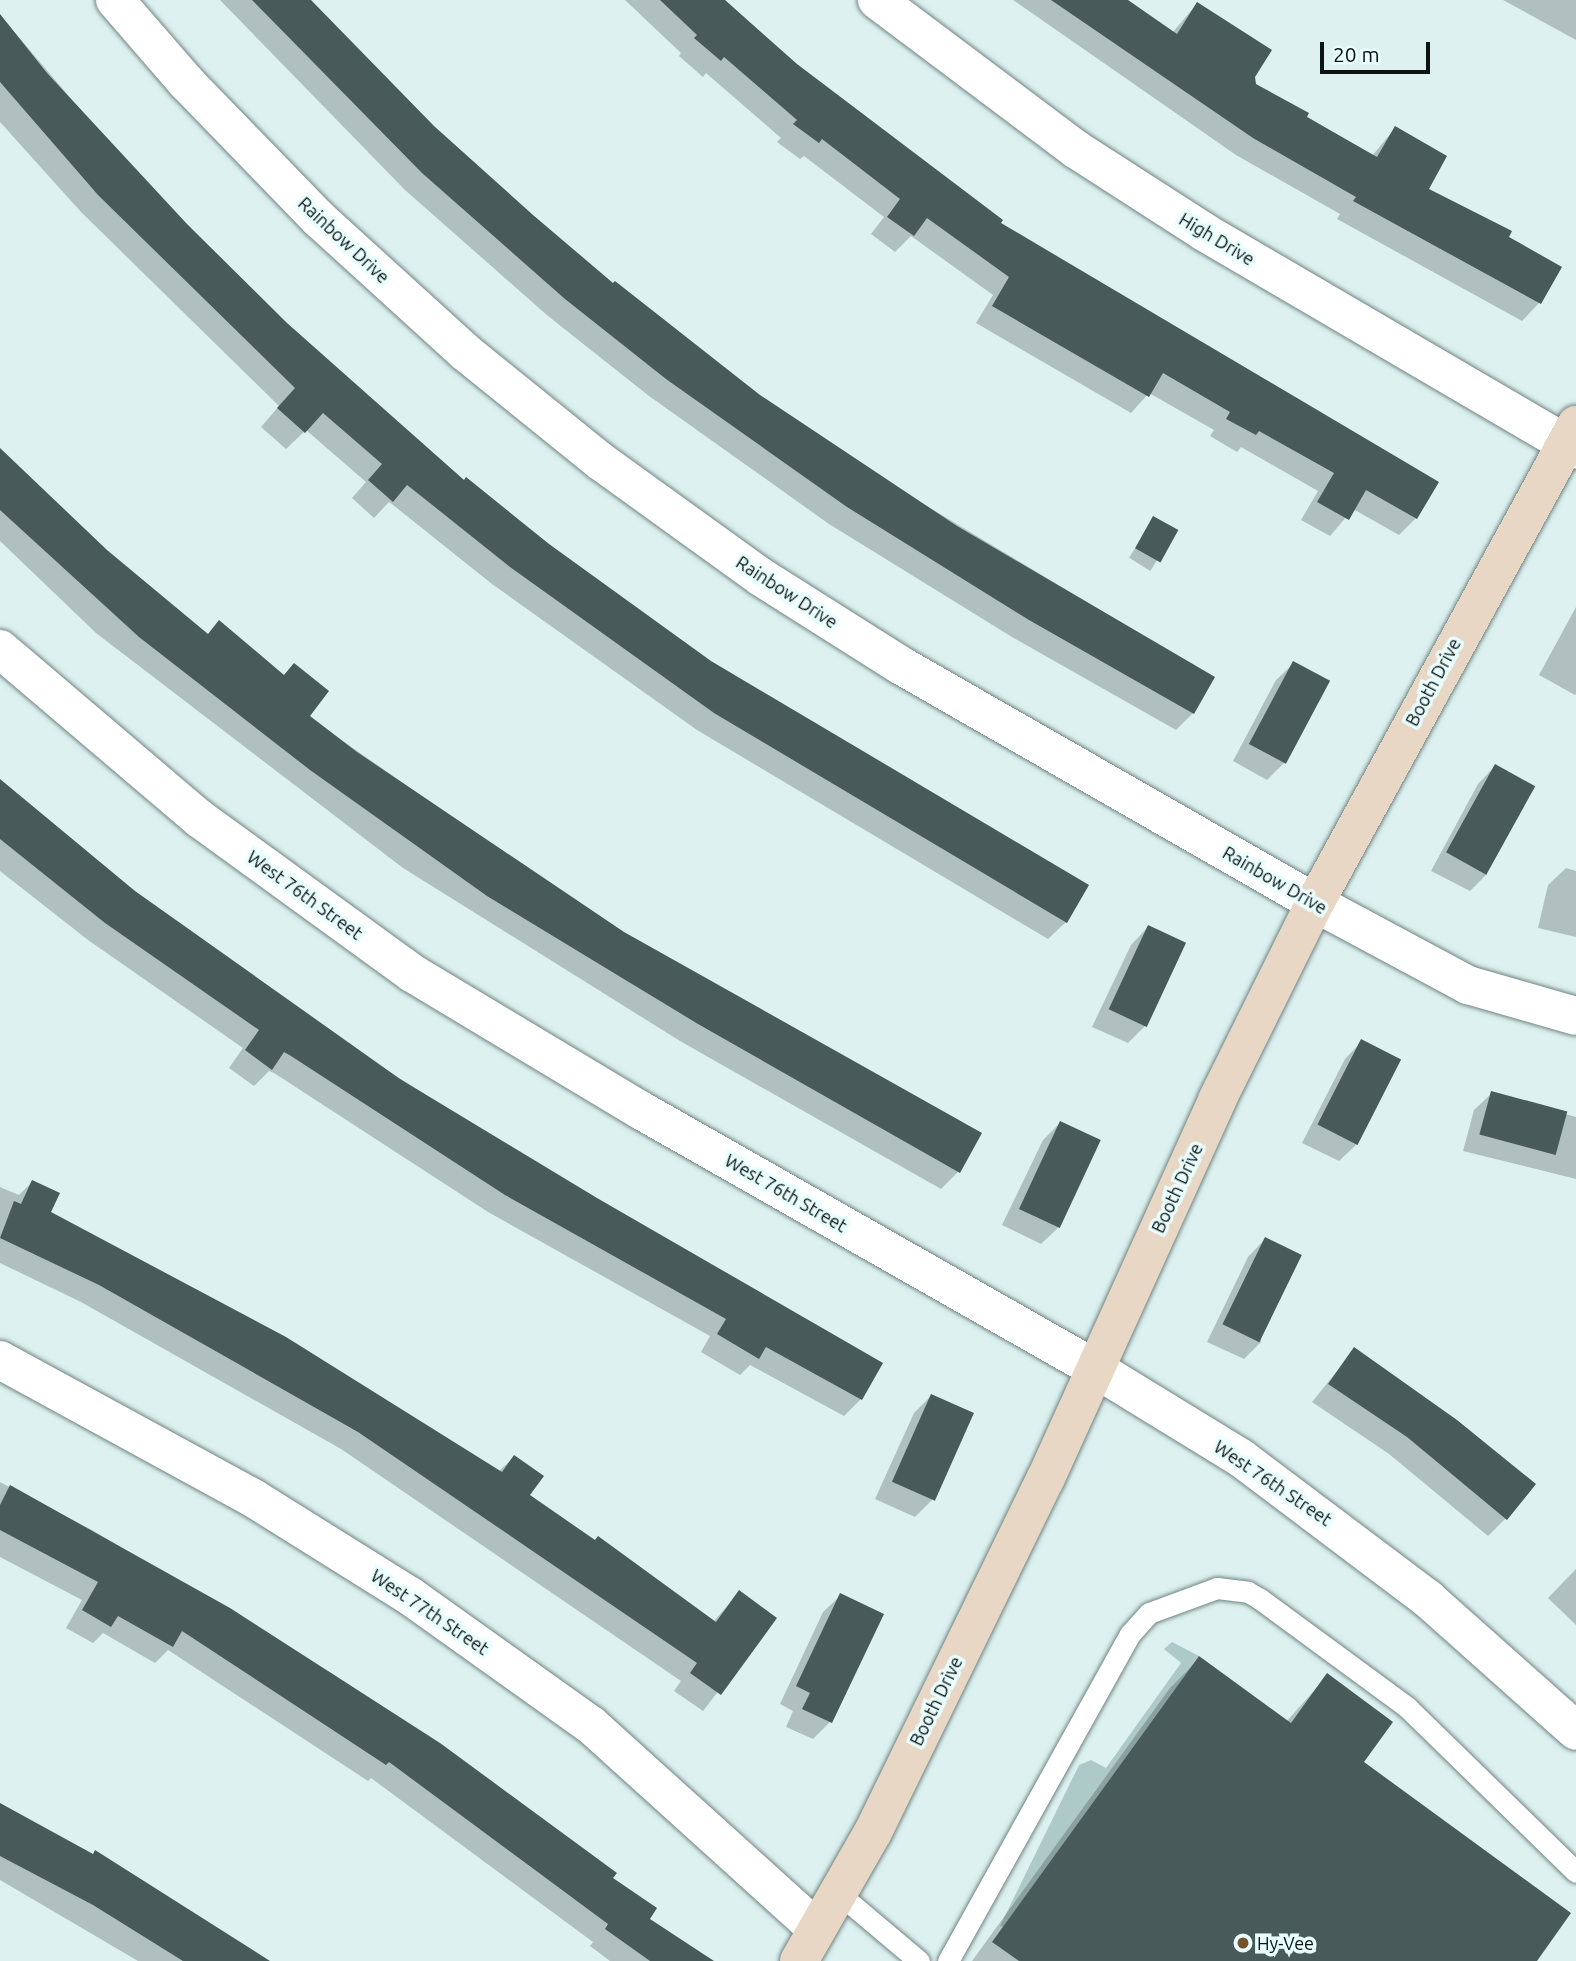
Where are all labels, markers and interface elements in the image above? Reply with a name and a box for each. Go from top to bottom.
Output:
scale bar [1324,28,1434,72]
text: 20 m [1333,42,1380,66]
street label: Rainbow Drive [294,192,394,288]
street label: High Drive [1175,208,1259,270]
street label: Rainbow Drive [732,551,842,633]
street label: Booth Drive [1401,634,1465,730]
street label: Rainbow Drive [1219,841,1331,919]
street label: West 76th Street [243,846,367,944]
street label: Booth Drive [1147,1140,1207,1236]
street label: West 76th Street [721,1149,851,1237]
street label: West 76th Street [1210,1436,1336,1530]
street label: West 77th Street [367,1565,493,1659]
street label: Booth Drive [905,1653,967,1749]
place label: Hy-Vee [1257,1932,1314,1954]
marker: Hy-Vee [1235,1935,1251,1951]

